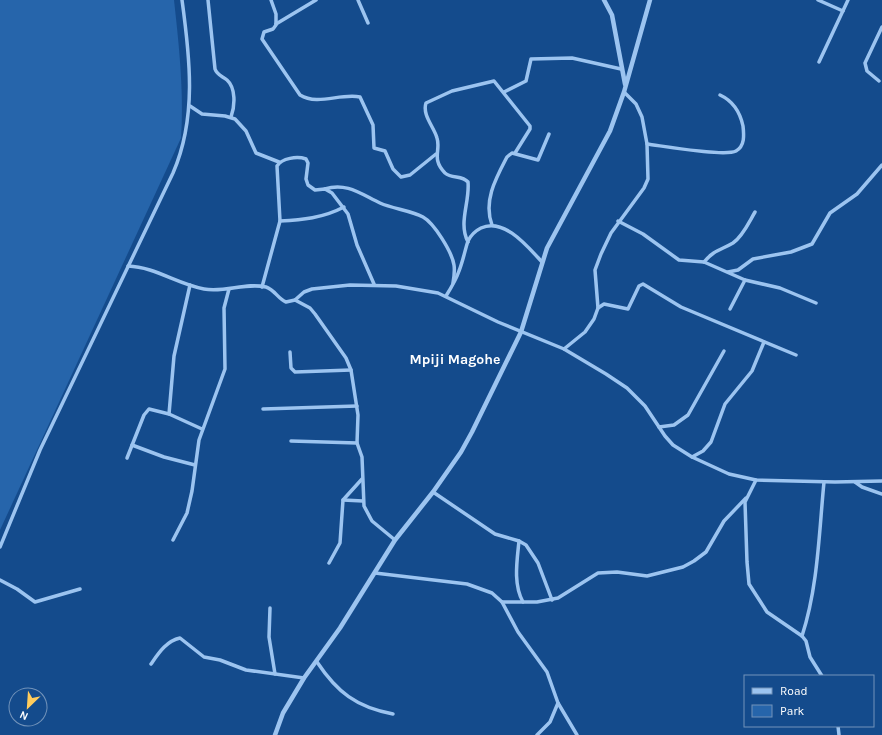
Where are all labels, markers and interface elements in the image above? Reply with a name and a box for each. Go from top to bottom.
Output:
district label: Mpiji Magohe [410,351,500,368]
legend [744,675,874,727]
text: Road [780,684,808,698]
north arrow [8,687,48,727]
text: Park [780,704,805,718]
text: N [18,708,30,723]

